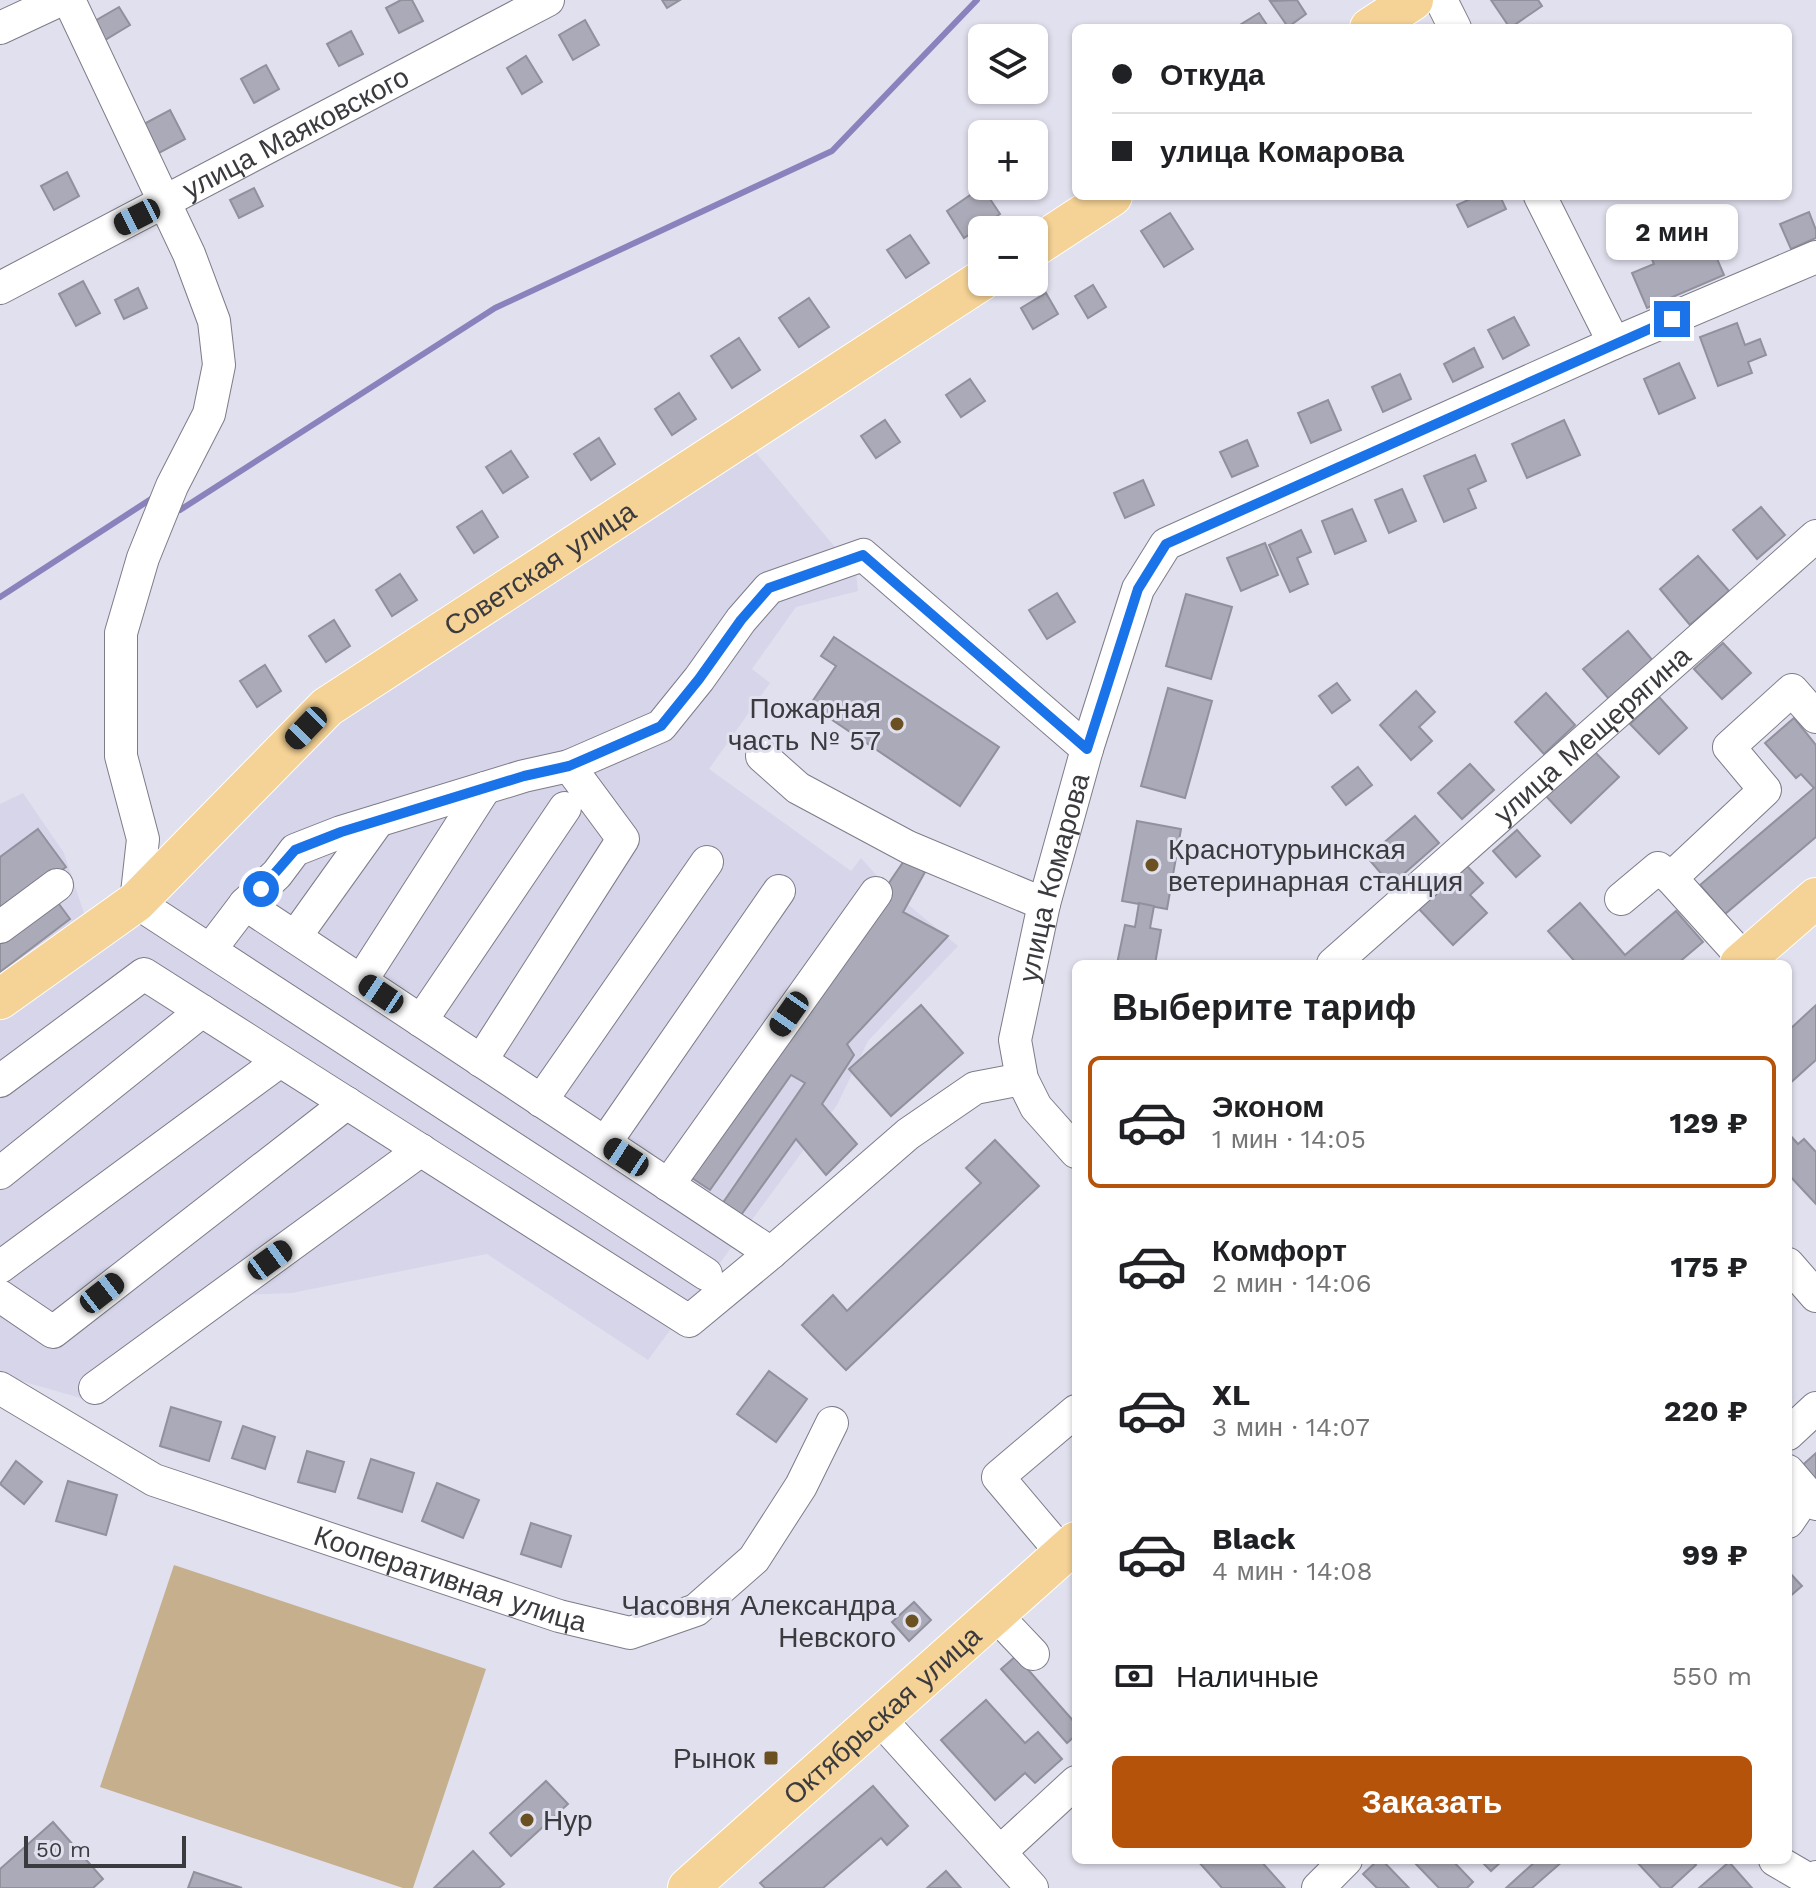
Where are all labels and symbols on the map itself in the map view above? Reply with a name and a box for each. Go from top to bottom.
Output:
street label: улица Маяковского [177,60,414,206]
car [110,195,164,239]
callout: 2 мин [1606,203,1738,259]
route end [1654,301,1690,337]
street label: Советская улица [438,494,642,643]
street label: улица Мещерягина [1487,639,1697,830]
place label: Пожарная часть № 57 [728,692,881,757]
car [281,702,331,754]
marker: Пожарная часть № 57 [888,715,906,733]
street label: улица Комарова [1011,769,1096,985]
place label: Краснотурьинская ветеринарная станция [1168,833,1463,898]
marker: Краснотурьинская ветеринарная станция [1143,856,1161,874]
route start [243,871,279,907]
car [354,971,408,1017]
car [765,987,813,1041]
car [599,1134,653,1180]
car [244,1236,296,1284]
car [76,1269,128,1317]
street label: Кооперативная улица [310,1519,590,1639]
place label: Часовня Александра Невского [621,1589,896,1654]
marker: Часовня Александра Невского [903,1612,921,1630]
street label: Октябрьская улица [777,1618,988,1811]
place label: Рынок [673,1742,756,1775]
marker: Рынок [762,1749,780,1767]
place label: Нур [543,1804,592,1837]
marker: Нур [518,1811,536,1829]
scale bar [24,1832,186,1868]

